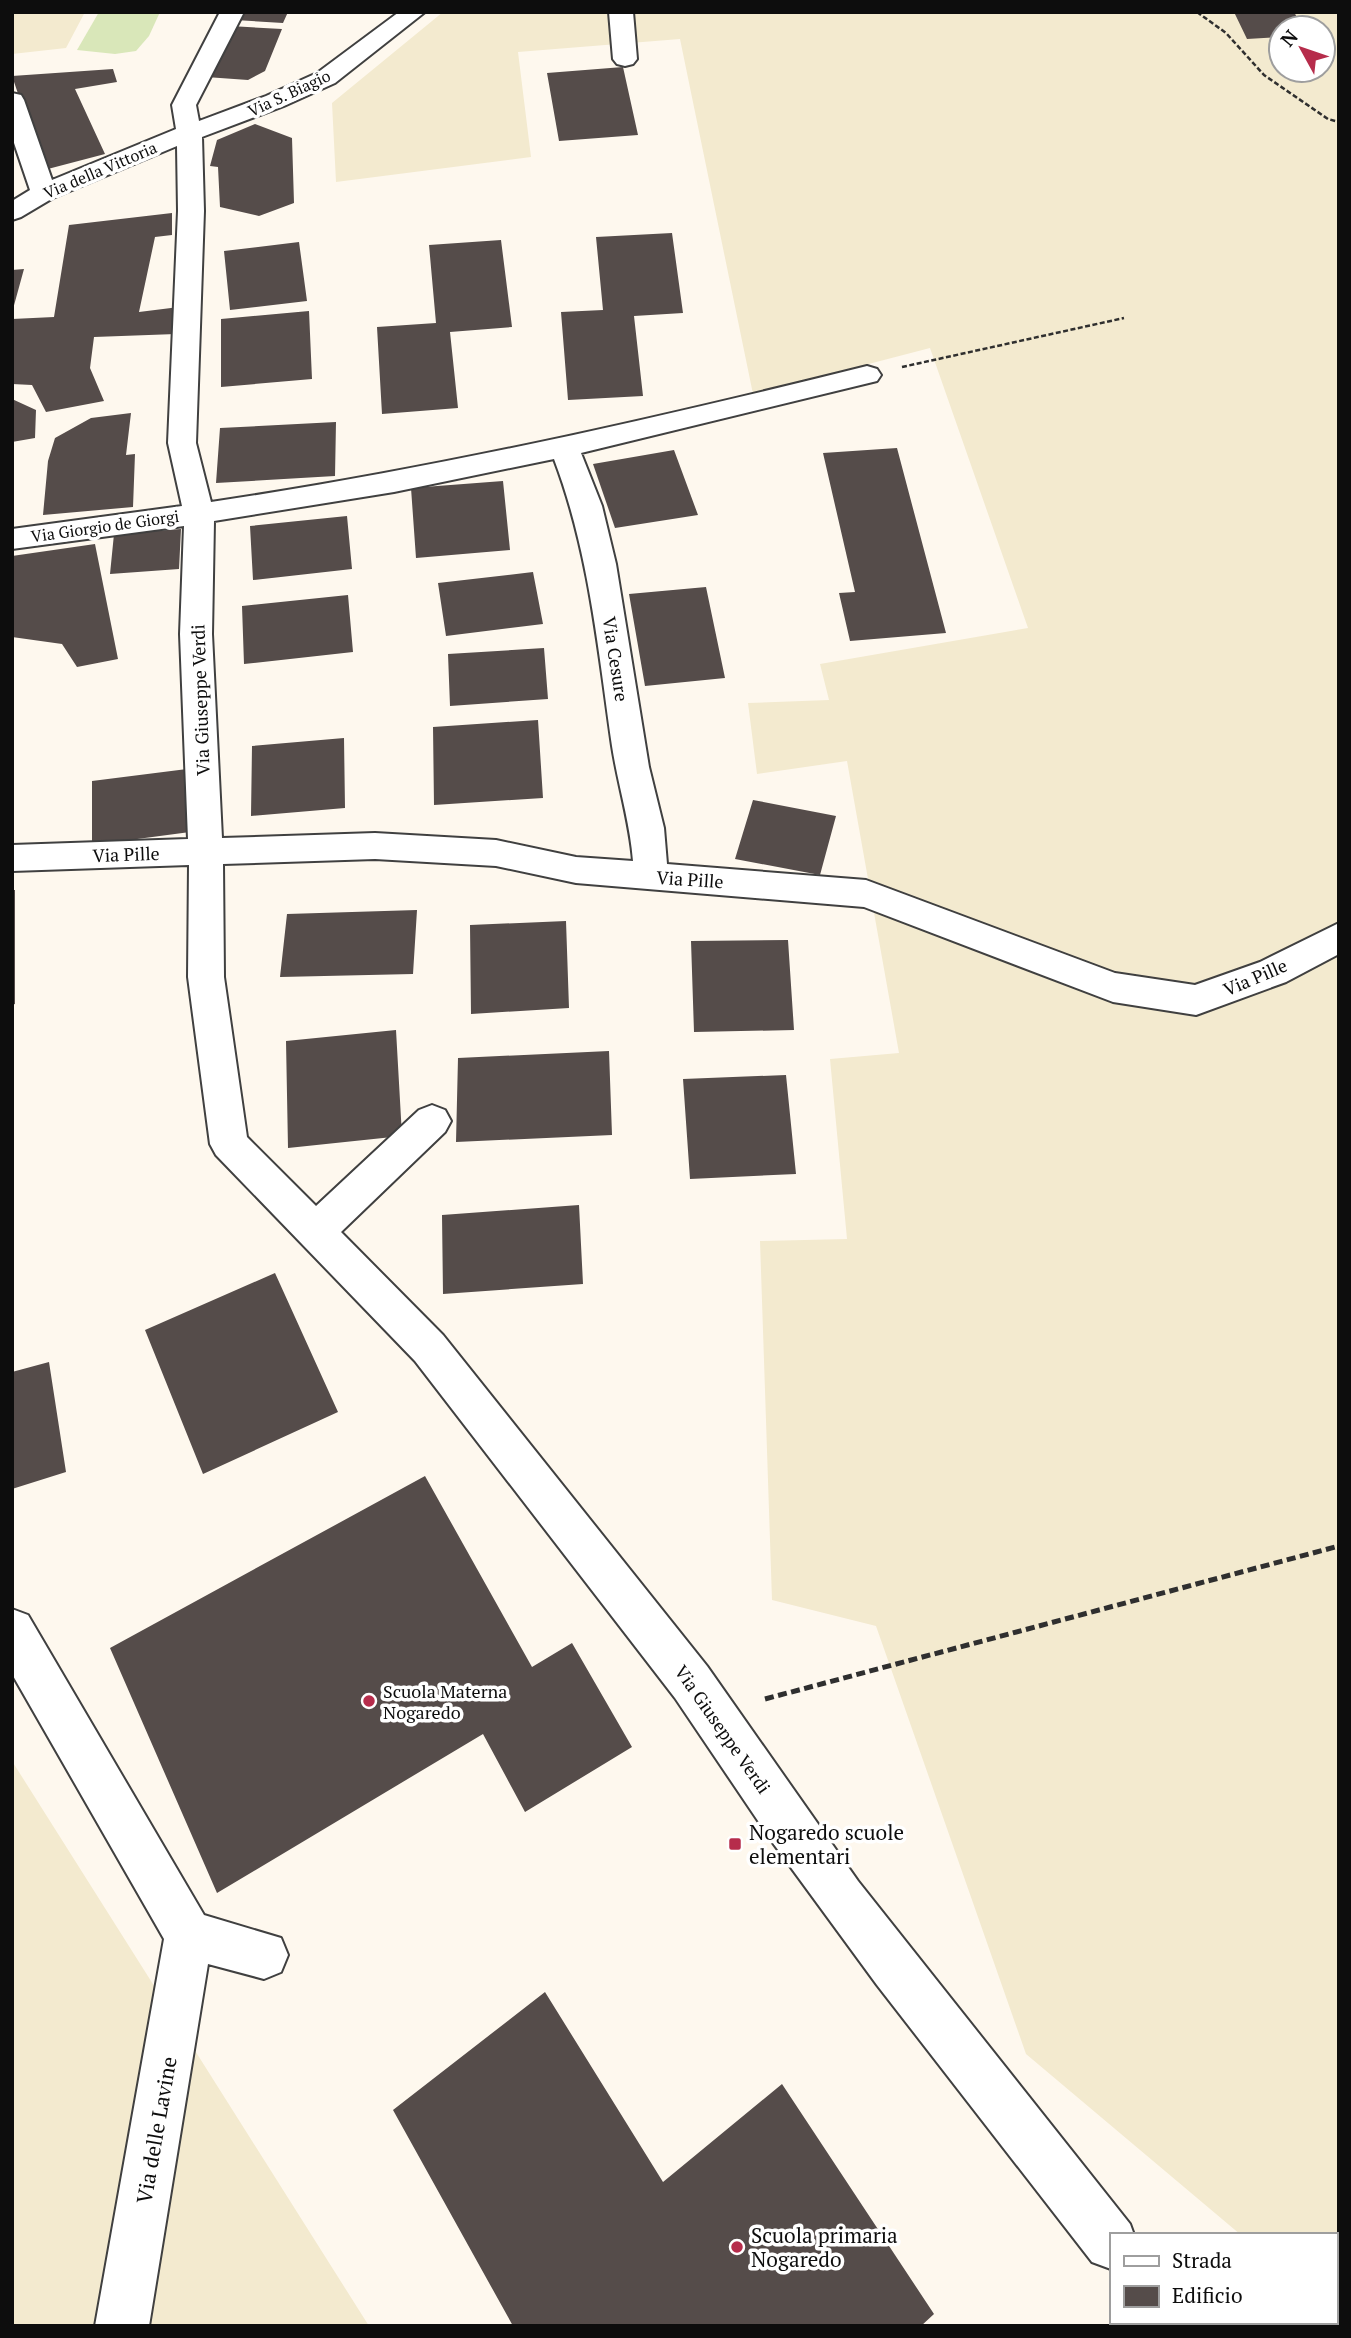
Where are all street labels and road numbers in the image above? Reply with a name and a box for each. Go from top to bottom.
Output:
street label: Via S. Biagio [244,64,334,122]
street label: Via della Vittoria [40,136,160,204]
street label: Via Giorgio de Giorgi [30,505,181,547]
street label: Via Cesure [597,615,635,703]
street label: Via Giuseppe Verdi [185,624,215,776]
street label: Via Pille [92,841,160,867]
street label: Via Pille [656,865,724,893]
street label: Via Pille [1219,953,1291,1001]
street label: Via Giuseppe Verdi [670,1660,776,1798]
street label: Via delle Lavine [129,2054,183,2206]

